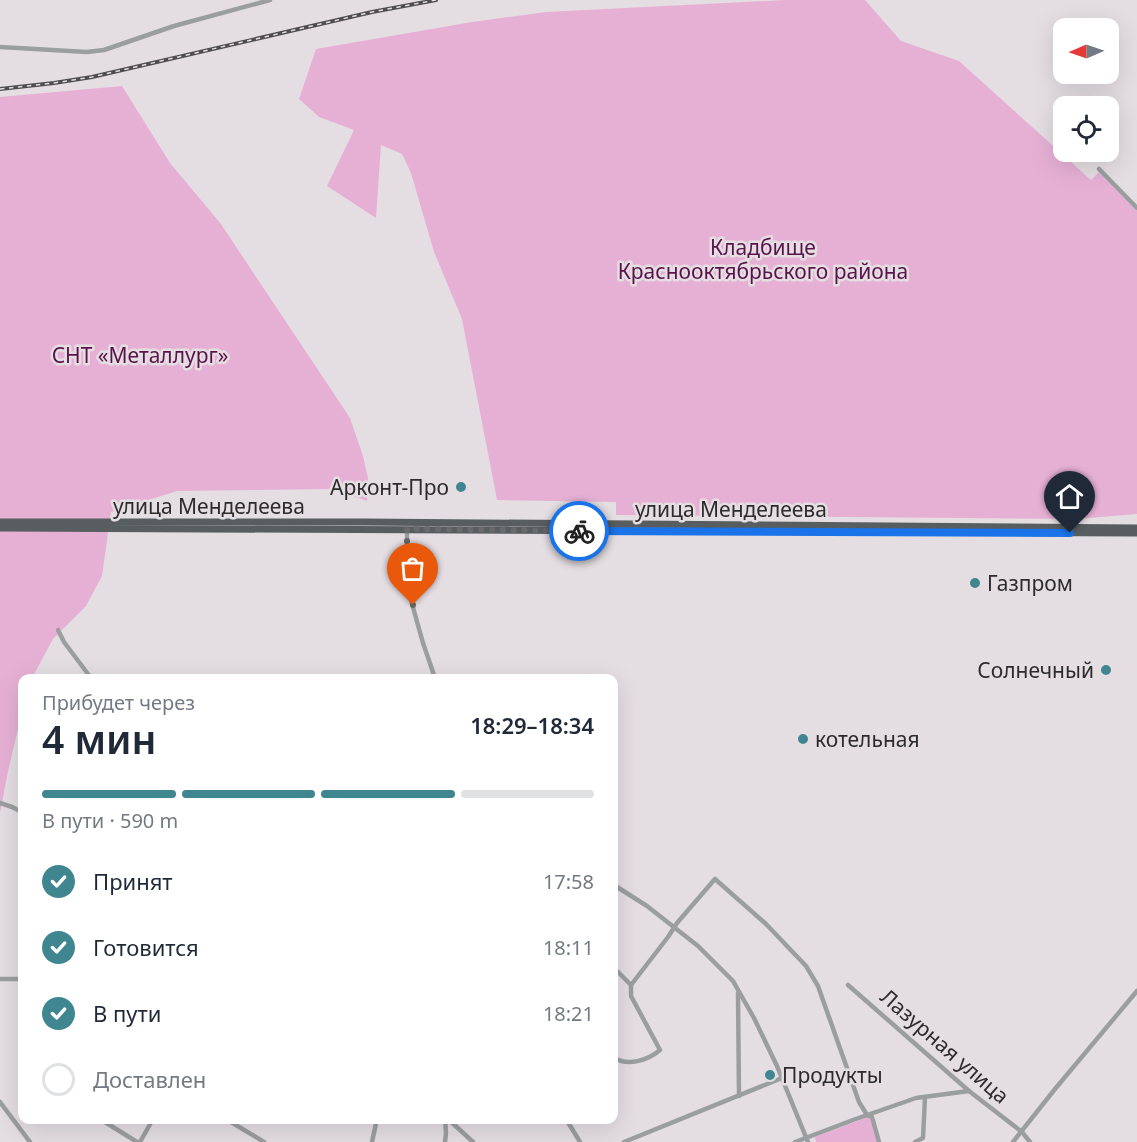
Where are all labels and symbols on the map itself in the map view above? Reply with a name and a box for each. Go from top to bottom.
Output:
north arrow [1053,18,1119,84]
park label: Кладбище Краснооктябрьского района [618,233,908,285]
park label: СНТ «Металлург» [52,341,228,369]
pin [1044,471,1095,533]
place label: Арконт-Про [330,473,449,501]
marker: Арконт-Про [454,480,468,494]
street label: улица Менделеева [113,492,305,520]
street label: улица Менделеева [635,495,827,523]
courier [549,501,609,561]
pin [387,543,438,605]
place label: Газпром [987,569,1073,597]
marker: Газпром [968,576,982,590]
place label: Солнечный [977,656,1094,684]
marker: Солнечный [1099,663,1113,677]
place label: котельная [815,725,920,753]
marker: котельная [796,732,810,746]
street label: Лазурная улица [875,982,1015,1110]
place label: Продукты [782,1061,883,1089]
marker: Продукты [763,1068,777,1082]

